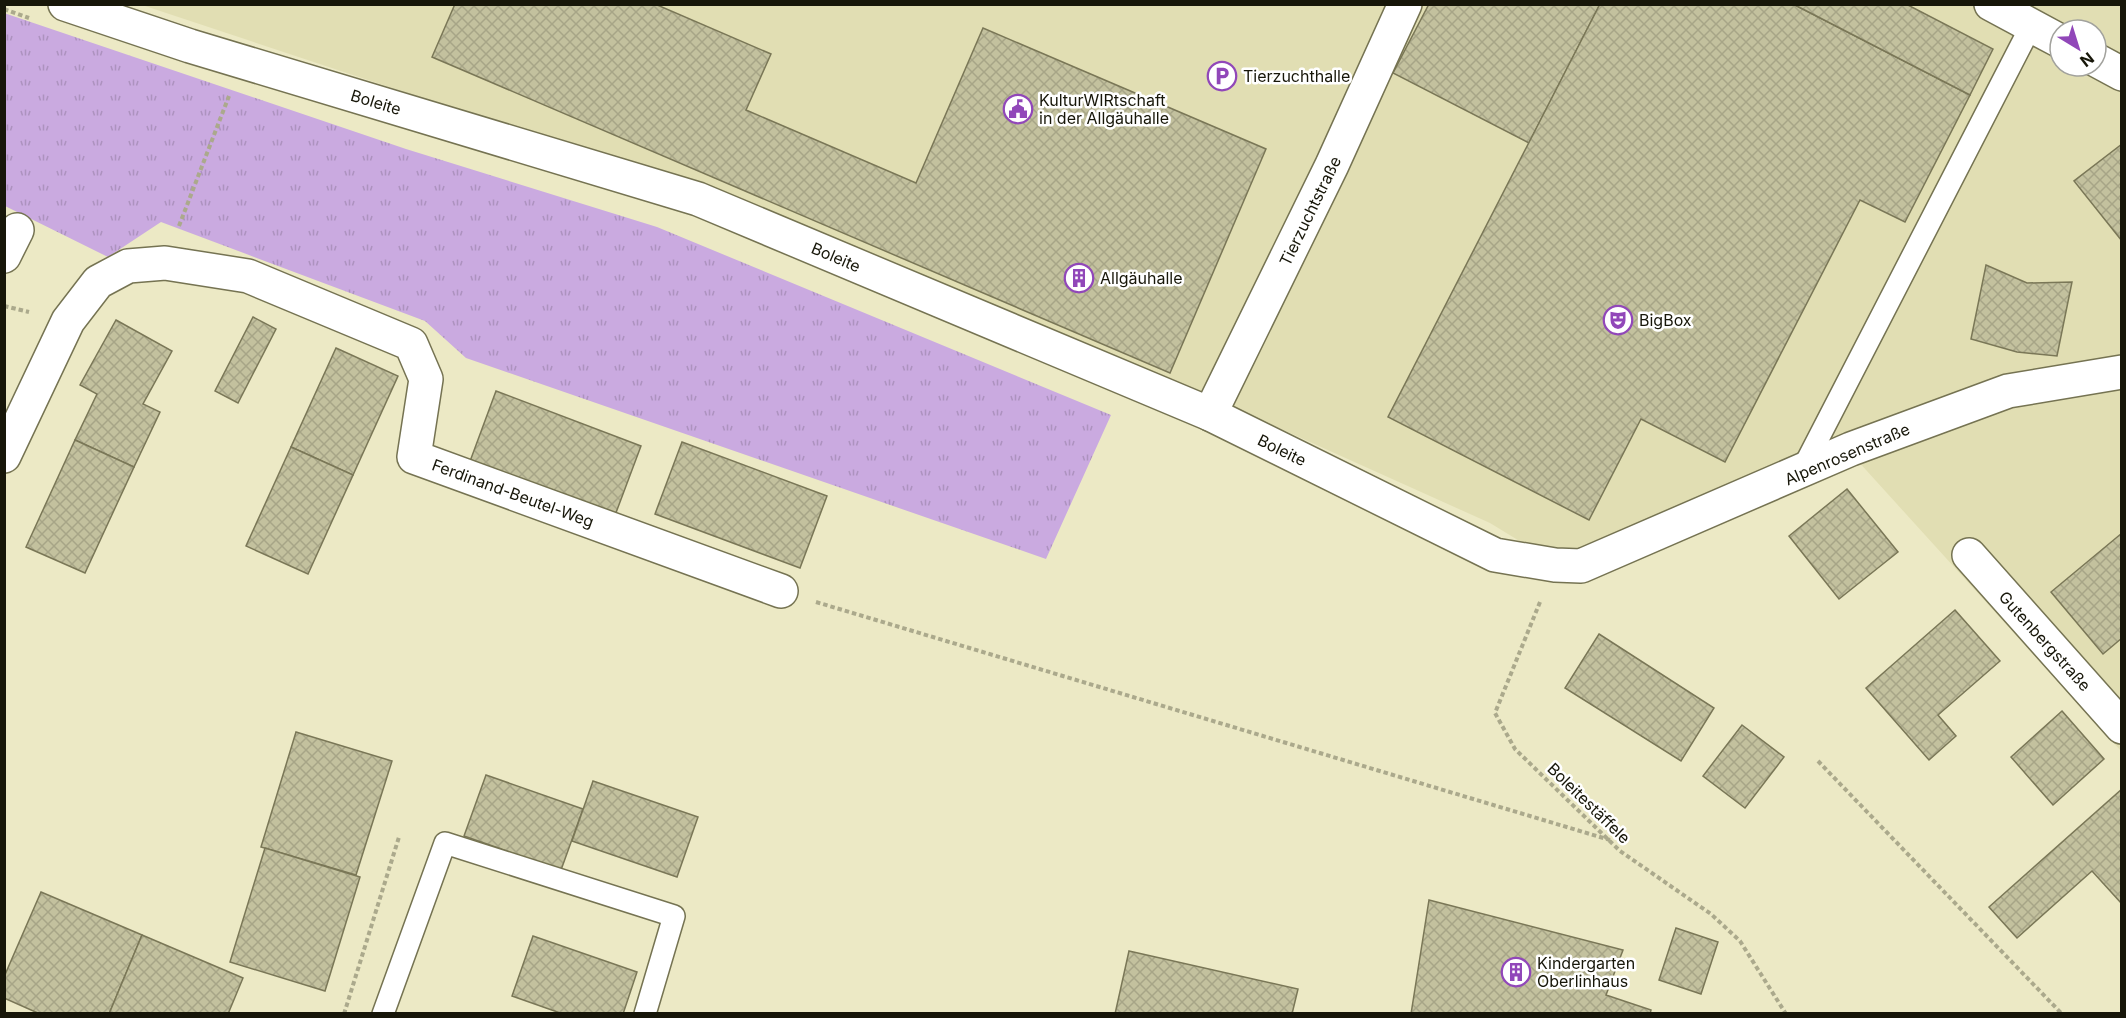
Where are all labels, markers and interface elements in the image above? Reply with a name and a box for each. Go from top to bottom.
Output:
north arrow [2048,18,2108,78]
text: N [2076,48,2098,71]
parking icon: Tierzuchthalle [1206,60,1238,92]
place label: Tierzuchthalle [1243,66,1350,86]
street label: Boleite [348,85,404,119]
place label: KulturWIRtschaft in der Allgäuhalle [1039,90,1169,128]
public building icon: KulturWIRtschaft in der Allgäuhalle [1002,93,1034,125]
street label: Tierzuchtstraße [1275,153,1345,269]
street label: Boleite [808,238,864,276]
building icon: Allgäuhalle [1063,262,1095,294]
place label: Allgäuhalle [1100,268,1183,288]
theatre icon: BigBox [1602,304,1634,336]
place label: BigBox [1639,310,1692,330]
street label: Alpenrosenstraße [1781,419,1913,489]
street label: Boleite [1254,430,1310,470]
street label: Ferdinand-Beutel-Weg [429,454,597,532]
street label: Gutenbergstraße [1995,587,2095,695]
street label: Boleitestäffele [1543,758,1635,848]
place label: Kindergarten Oberlinhaus [1537,953,1635,991]
building icon: Kindergarten Oberlinhaus [1500,956,1532,988]

